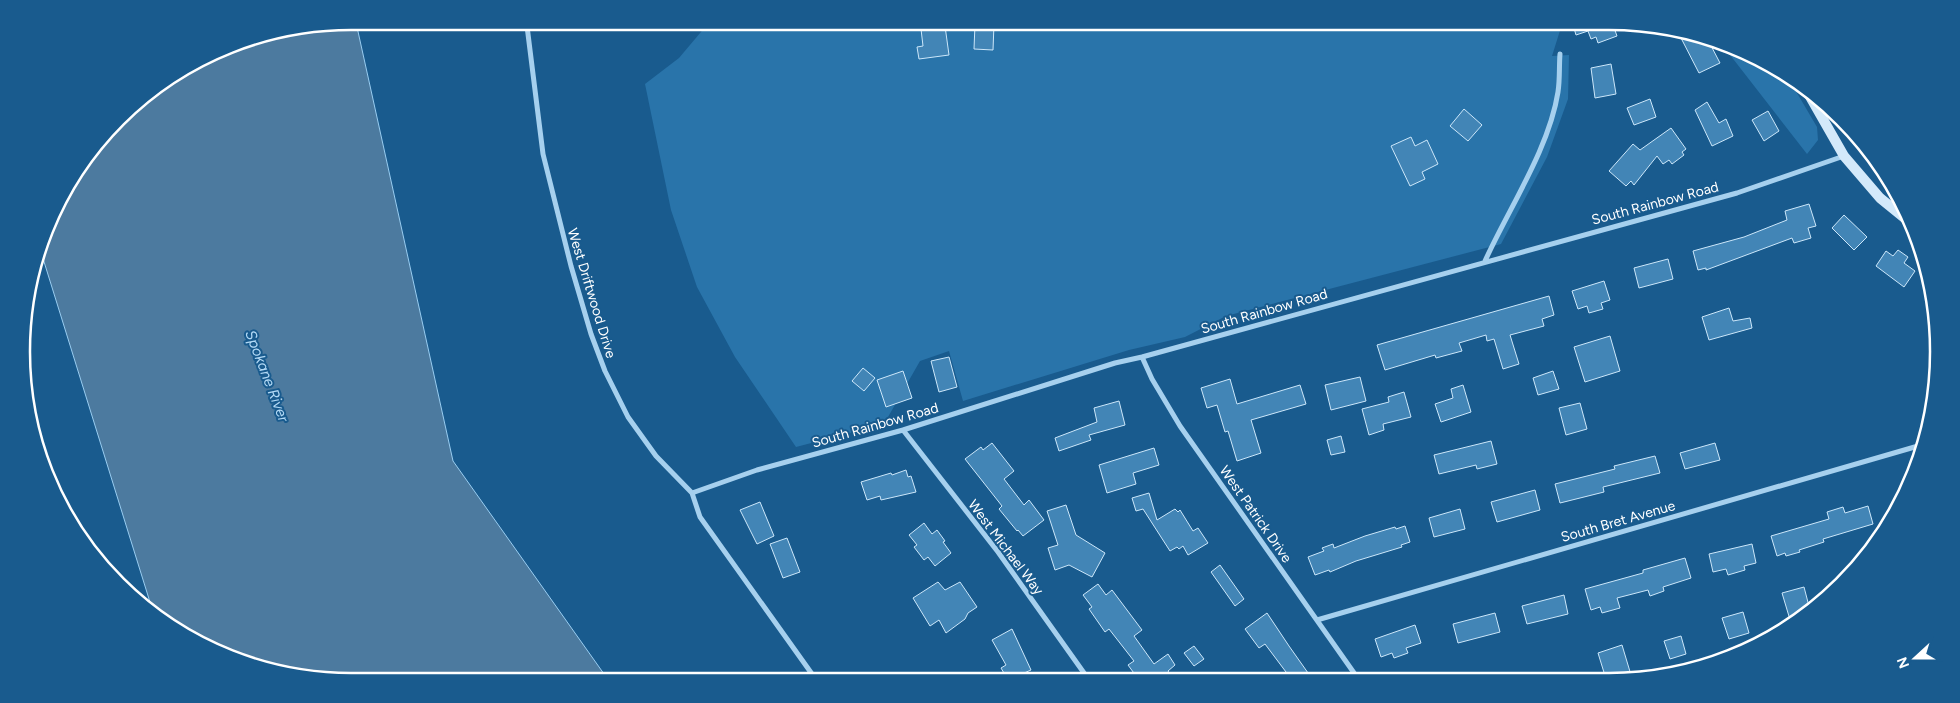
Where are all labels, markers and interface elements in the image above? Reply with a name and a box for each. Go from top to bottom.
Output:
street label: South Rainbow Road [1590,178,1721,229]
street label: West Driftwood Drive [564,226,619,360]
street label: South Rainbow Road [1199,285,1329,338]
water label: Spokane River [241,328,293,425]
street label: South Rainbow Road [810,399,940,452]
street label: West Patrick Drive [1216,463,1296,566]
street label: West Michael Way [964,496,1047,599]
street label: South Bret Avenue [1559,497,1678,546]
north arrow [1890,633,1940,683]
text: N [1893,654,1913,671]

